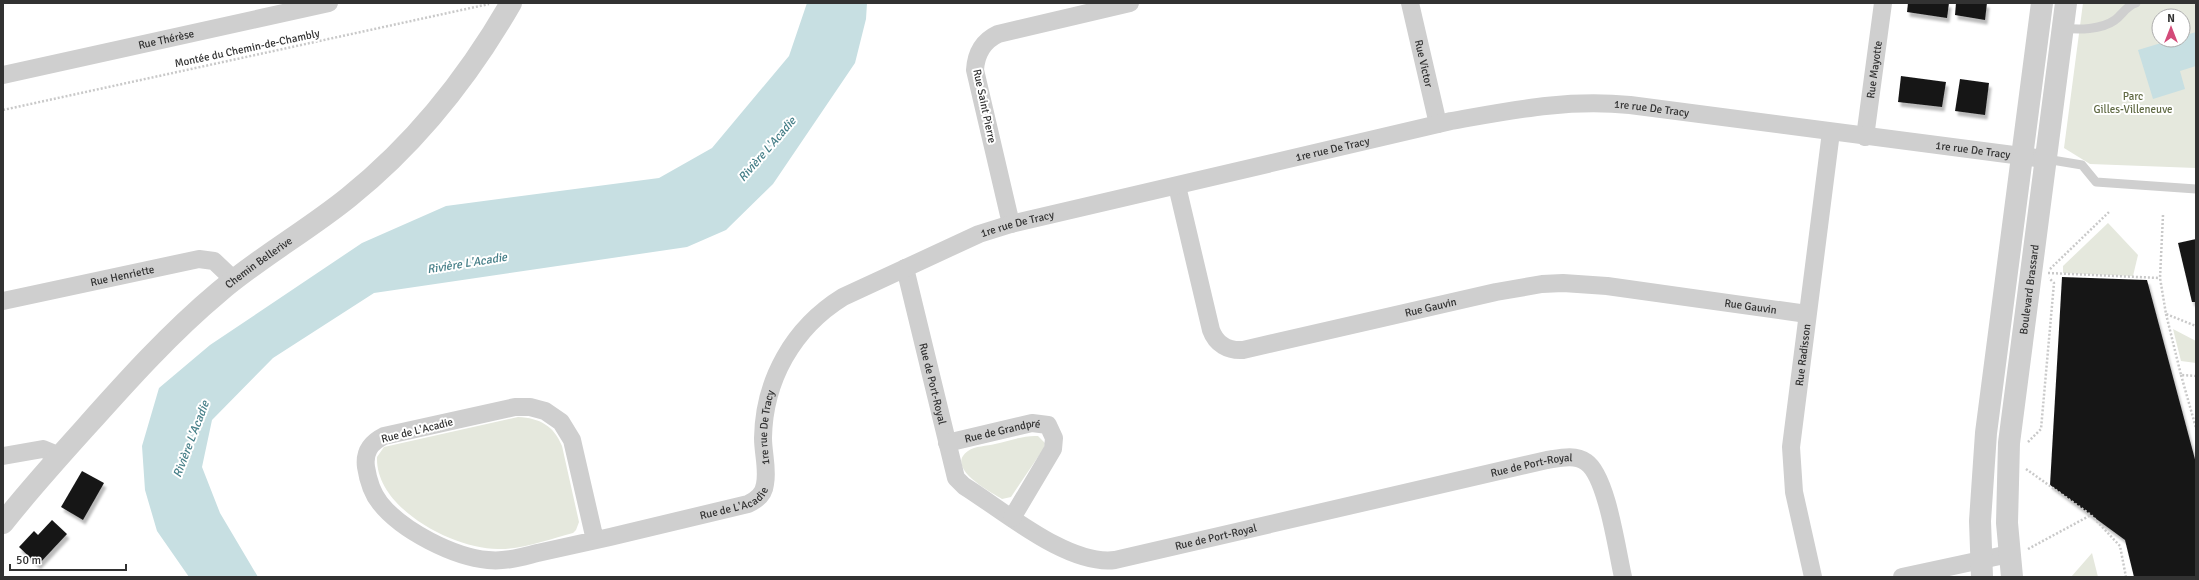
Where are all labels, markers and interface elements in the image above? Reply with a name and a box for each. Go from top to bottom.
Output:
north arrow [2151,8,2191,48]
text: N [2167,12,2175,25]
street label: Rue Thérèse [137,27,195,52]
street label: Montée du Chemin-de-Chambly [173,27,322,70]
street label: Rue Victor [1412,38,1435,89]
street label: Rue Mayotte [1864,40,1885,99]
street label: Rue Saint Pierre [970,68,999,144]
park label: Parc Gilles-Villeneuve [2093,90,2173,116]
street label: 1re rue De Tracy [1614,98,1691,120]
water label: Rivière L'Acadie [735,113,800,185]
street label: 1re rue De Tracy [1294,134,1372,164]
street label: 1re rue De Tracy [1935,139,2012,162]
street label: 1re rue De Tracy [979,208,1056,240]
street label: Chemin Bellerive [223,234,295,291]
street label: Boulevard Brassard [2017,244,2042,335]
water label: Rivière L'Acadie [426,250,509,277]
street label: Rue Henriette [89,263,156,289]
street label: Rue Gauvin [1403,295,1458,320]
street label: Rue Gauvin [1723,297,1778,317]
street label: Rue Radisson [1793,323,1814,387]
street label: Rue de Port-Royal [916,342,949,426]
street label: 1re rue De Tracy [757,388,777,466]
water label: Rivière L'Acadie [170,398,213,480]
street label: Rue de L'Acadie [380,415,454,446]
street label: Rue de Grandpré [963,417,1041,446]
street label: Rue de Port-Royal [1489,451,1573,480]
street label: Rue de L'Acadie [699,485,771,522]
street label: Rue de Port-Royal [1174,521,1258,553]
scale bar [10,546,126,572]
text: 50 m [16,553,41,568]

